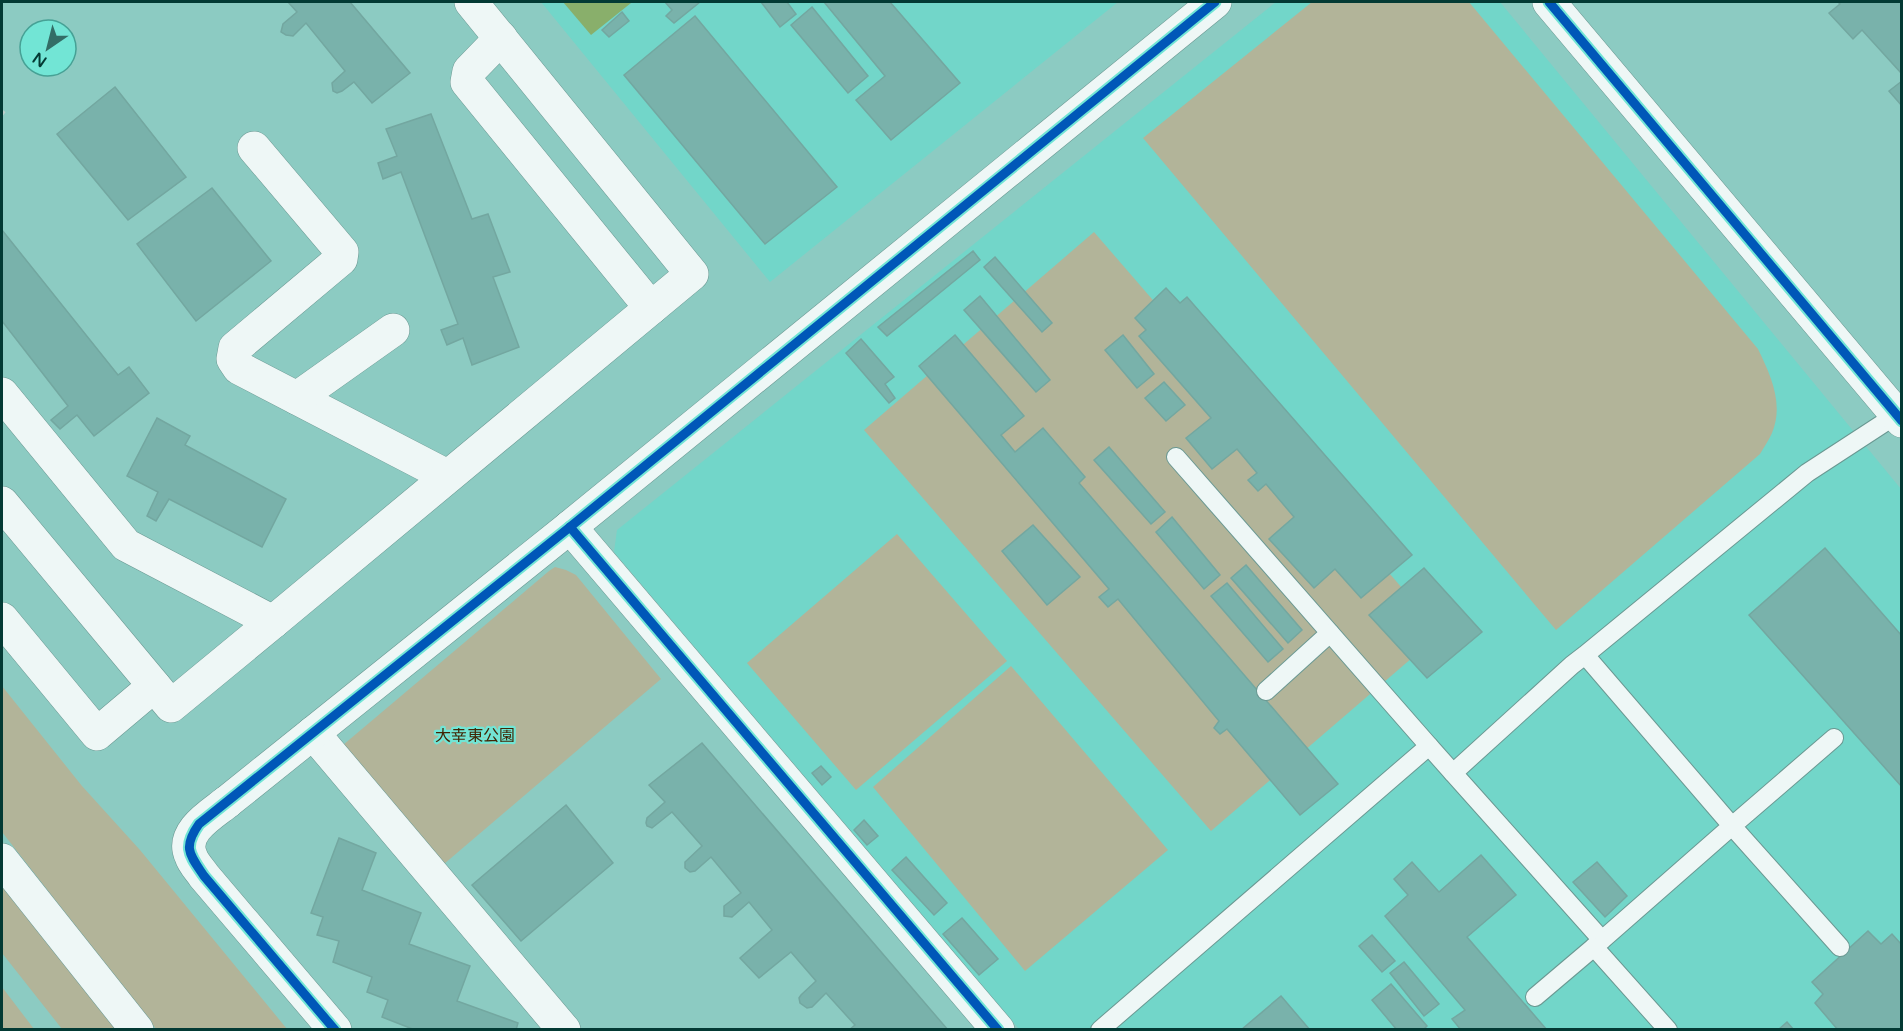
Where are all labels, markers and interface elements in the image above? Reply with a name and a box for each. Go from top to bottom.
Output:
north arrow [18,18,78,78]
text: N [29,48,51,71]
park label: 大幸東公園 [435,726,515,746]

